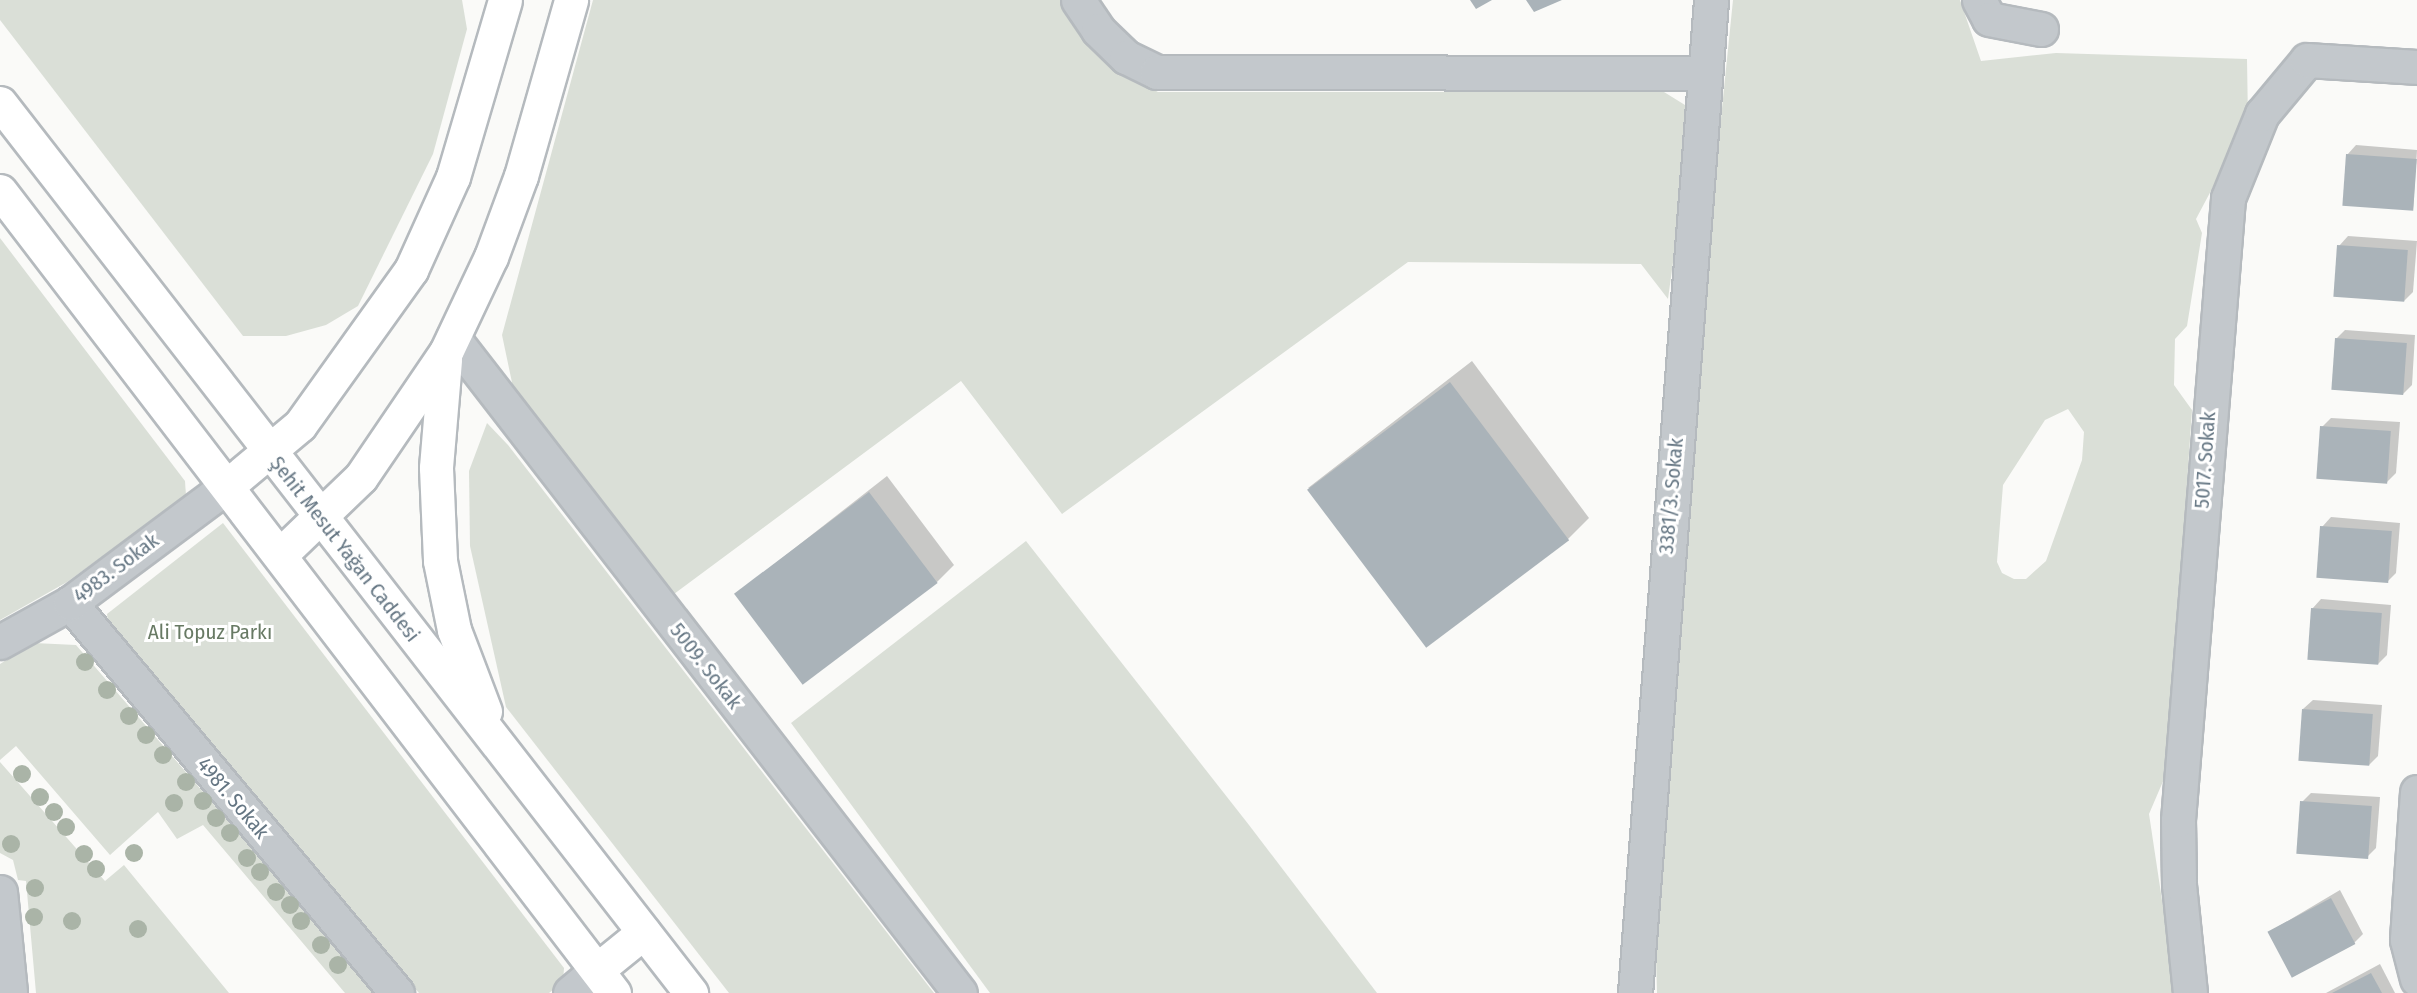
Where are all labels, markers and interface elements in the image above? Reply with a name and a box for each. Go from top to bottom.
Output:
street label: 5017. Sokak [2189,411,2221,509]
street label: 3381/3. Sokak [1653,437,1689,555]
street label: Şehit Mesut Yağan Caddesi [265,451,425,647]
street label: 4983. Sokak [68,528,164,608]
street label: 5009. Sokak [665,618,747,714]
park label: Ali Topuz Parkı [148,619,272,645]
street label: 4981. Sokak [192,752,274,844]

